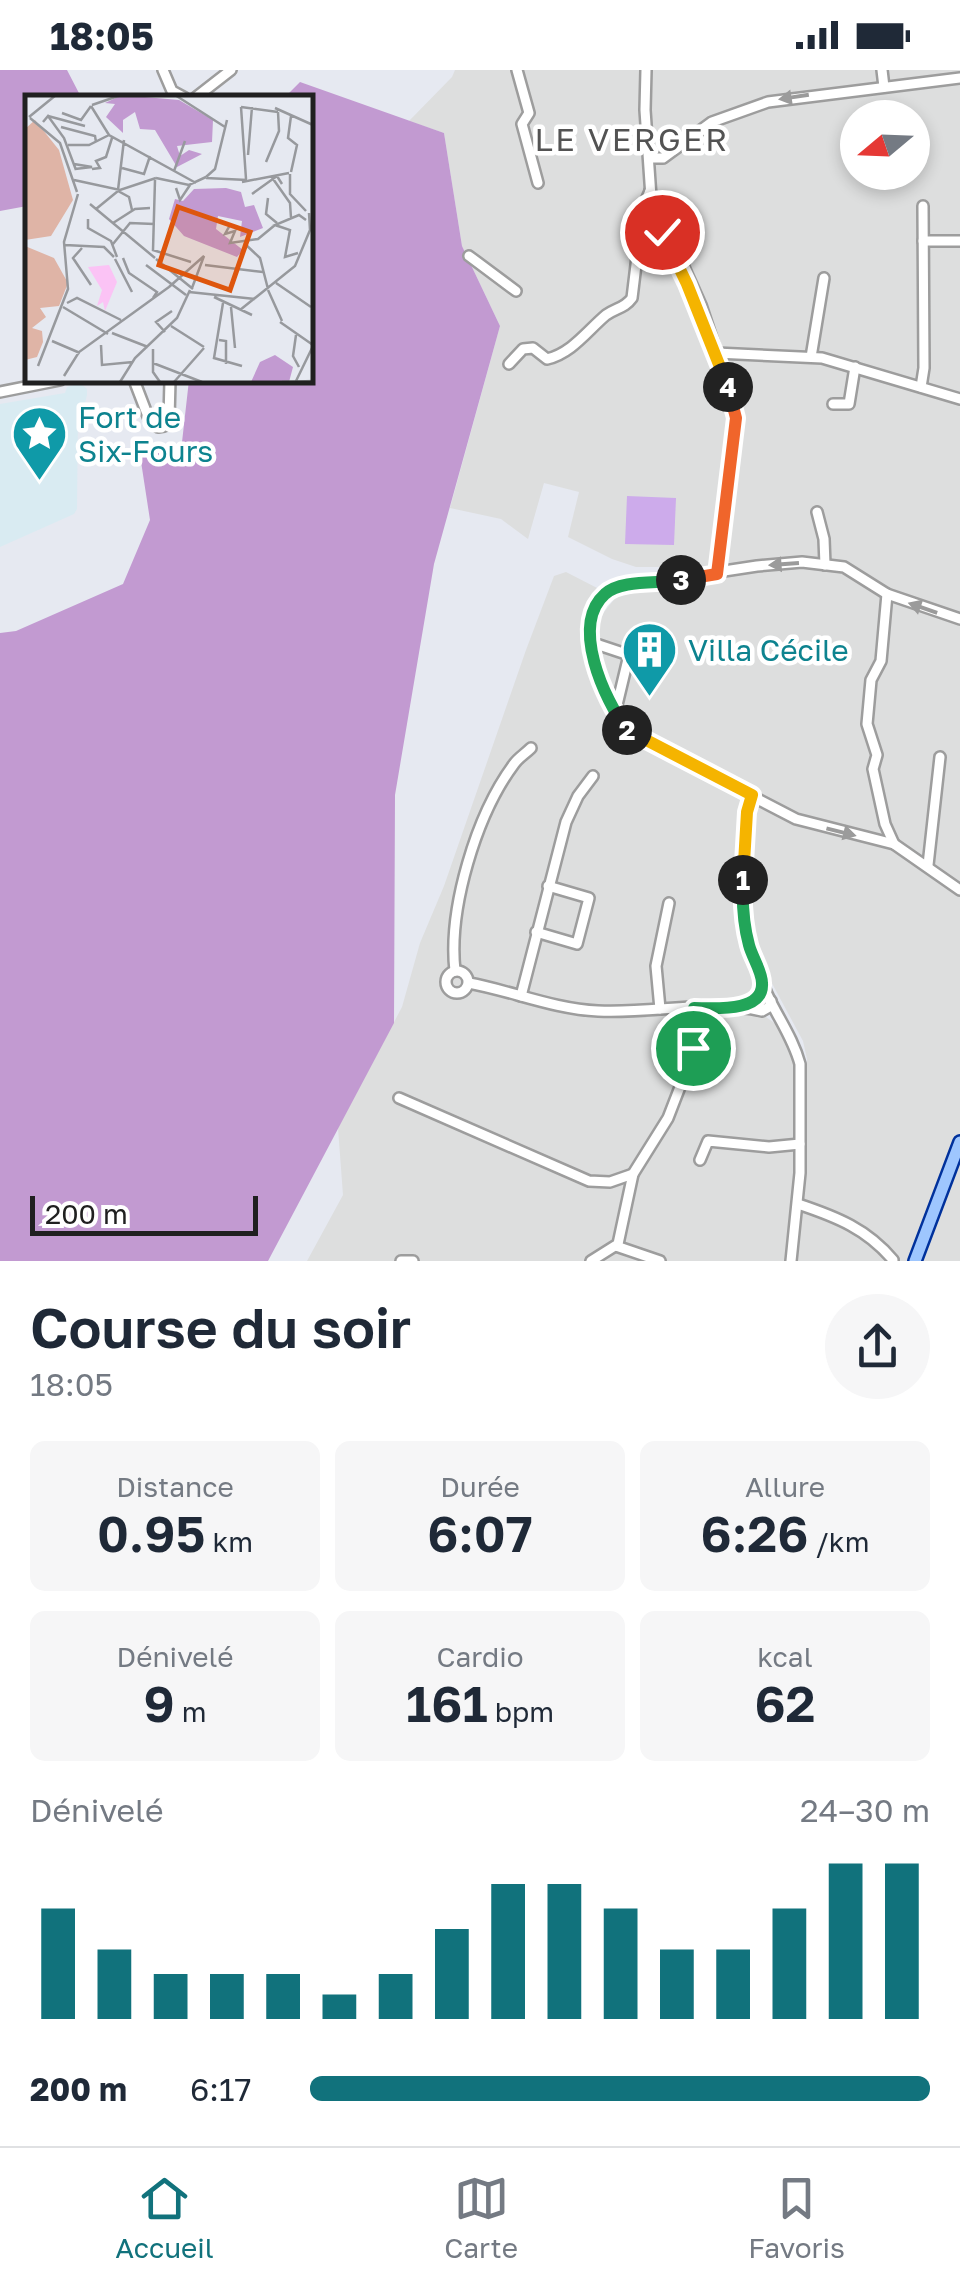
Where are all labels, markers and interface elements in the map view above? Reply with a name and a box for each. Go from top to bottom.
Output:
text: 18:05 [50,13,154,58]
one-way arrow [778,90,809,105]
inset map [25,95,312,382]
north arrow [840,100,930,190]
map controls [840,100,930,190]
district label: LE VERGER [535,120,729,158]
pin [620,190,705,275]
icon: check [635,205,690,260]
pin: 4 [703,362,753,412]
text: 4 [719,370,737,403]
place label: Fort de Six-Fours [78,399,213,469]
place icon: Fort de Six-Fours [9,404,69,483]
pin: 3 [656,555,706,605]
one-way arrow [767,556,799,572]
text: 3 [672,563,690,596]
one-way arrow [908,599,938,614]
building icon: Villa Cécile [619,620,679,699]
place label: Villa Cécile [688,632,849,668]
pin: 2 [602,705,652,755]
text: 2 [618,713,636,746]
one-way arrow [826,825,857,840]
pin: 1 [718,855,768,905]
text: 1 [736,863,750,896]
pin [651,1006,736,1091]
icon: arrive [666,1021,721,1076]
scale bar [30,1191,258,1236]
text: 200 m [45,1197,128,1230]
text: Course du soir [30,1294,411,1360]
button: share [825,1294,930,1399]
text: 18:05 [30,1365,113,1403]
text: Distance [116,1470,234,1503]
text: Durée [440,1470,520,1503]
text: Allure [745,1470,825,1503]
text: 0.95 [97,1503,206,1563]
text: 6:07 [427,1503,533,1563]
text: 6:26 [701,1503,808,1563]
text: km [206,1525,253,1558]
text: /km [808,1525,869,1558]
text: Dénivelé [117,1640,233,1673]
text: Cardio [436,1640,524,1673]
text: kcal [757,1640,813,1673]
text: 9 [144,1673,175,1733]
text: 161 [406,1673,488,1733]
text: 62 [754,1673,816,1733]
text: m [175,1695,206,1728]
text: bpm [488,1695,554,1728]
text: Dénivelé [30,1791,164,1829]
text: 24–30 m [800,1791,930,1829]
text: 200 m [30,2070,127,2108]
text: 6:17 [190,2070,251,2108]
tab: Accueil [115,2171,214,2264]
tab: Carte [444,2171,518,2264]
tab: Favoris [748,2171,845,2264]

